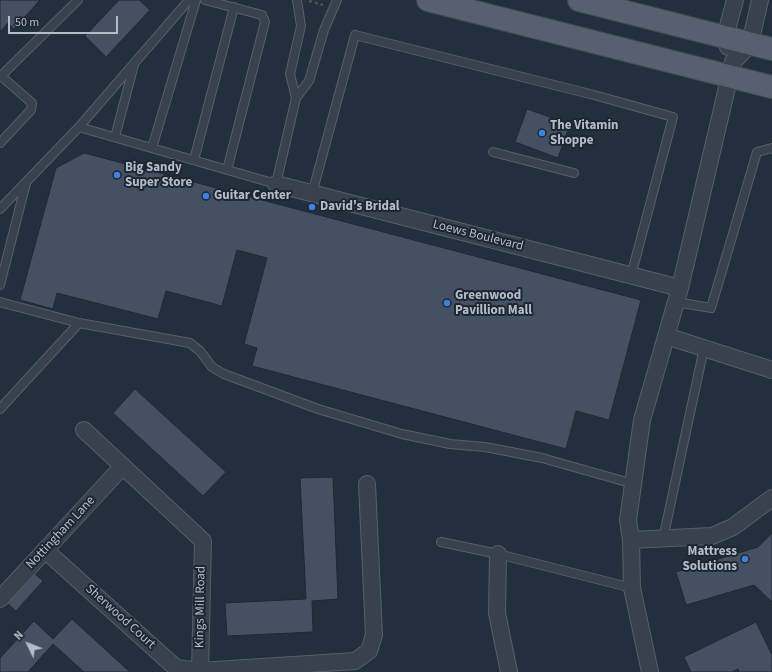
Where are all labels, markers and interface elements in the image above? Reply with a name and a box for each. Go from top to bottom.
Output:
scale bar [10,8,120,34]
text: 50 m [15,14,39,31]
place label: The Vitamin Shoppe [550,118,619,149]
marker: The Vitamin Shoppe [537,128,547,138]
place label: Big Sandy Super Store [125,160,192,191]
marker: Big Sandy Super Store [112,170,122,180]
place label: Guitar Center [214,188,291,204]
marker: Guitar Center [201,191,211,201]
place label: David's Bridal [320,199,400,215]
marker: David's Bridal [307,202,317,212]
street label: Loews Boulevard [431,217,525,255]
place label: Greenwood Pavillion Mall [455,288,532,319]
marker: Greenwood Pavillion Mall [442,298,452,308]
street label: Nottingham Lane [23,493,99,573]
place label: Mattress Solutions [682,544,737,575]
marker: Mattress Solutions [740,554,750,564]
street label: Kings Mill Road [192,566,210,648]
street label: Sherwood Court [82,581,158,653]
north arrow [8,624,48,664]
text: N [11,628,27,643]

